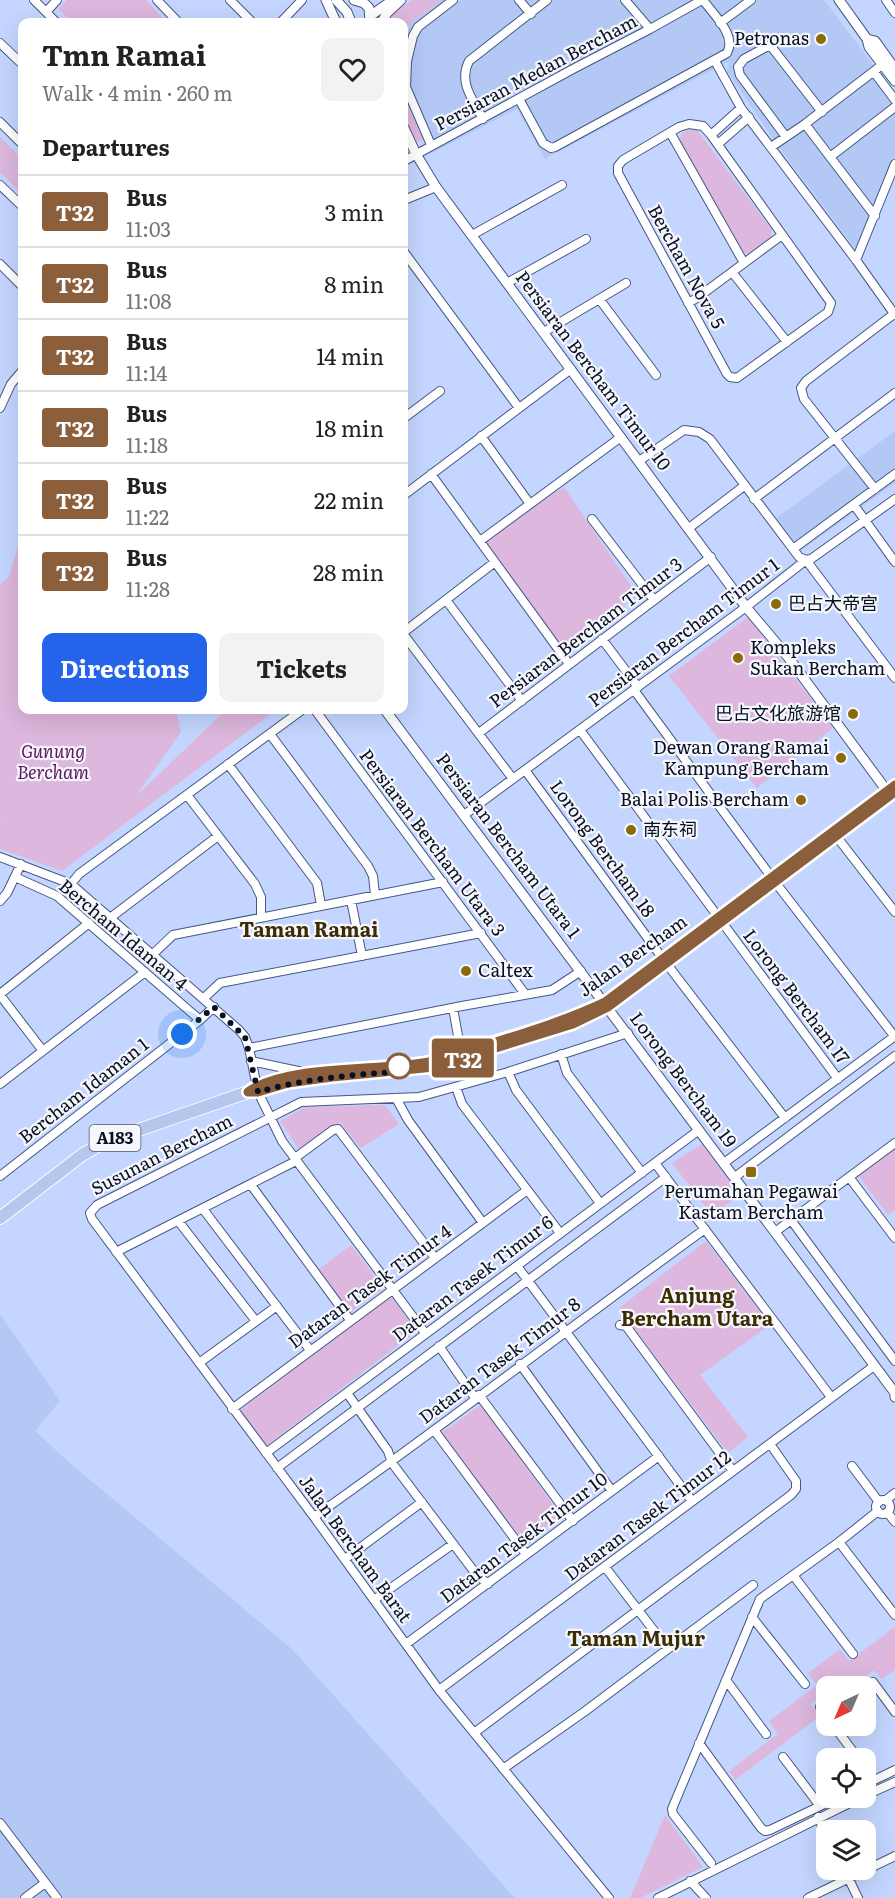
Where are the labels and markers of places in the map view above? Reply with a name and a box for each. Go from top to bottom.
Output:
place label: Petronas [734,24,809,51]
marker: Petronas [814,32,828,46]
place label: 巴占大帝宫 [788,589,878,616]
marker: 巴占大帝宫 [769,597,783,611]
place label: Kompleks Sukan Bercham [750,633,885,681]
marker: Kompleks Sukan Bercham [731,651,745,665]
place label: 巴占文化旅游馆 [715,699,841,726]
marker: 巴占文化旅游馆 [846,707,860,721]
place label: Dewan Orang Ramai Kampung Bercham [653,733,829,781]
marker: Dewan Orang Ramai Kampung Bercham [834,751,848,765]
place label: Balai Polis Bercham [620,785,789,812]
marker: Balai Polis Bercham [794,793,808,807]
place label: 南东祠 [643,815,697,842]
marker: 南东祠 [624,823,638,837]
place label: Caltex [478,956,533,983]
marker: Caltex [459,964,473,978]
unlabelled marker [386,1053,412,1079]
marker: Perumahan Pegawai Kastam Bercham [744,1165,758,1179]
place label: Perumahan Pegawai Kastam Bercham [664,1177,838,1225]

